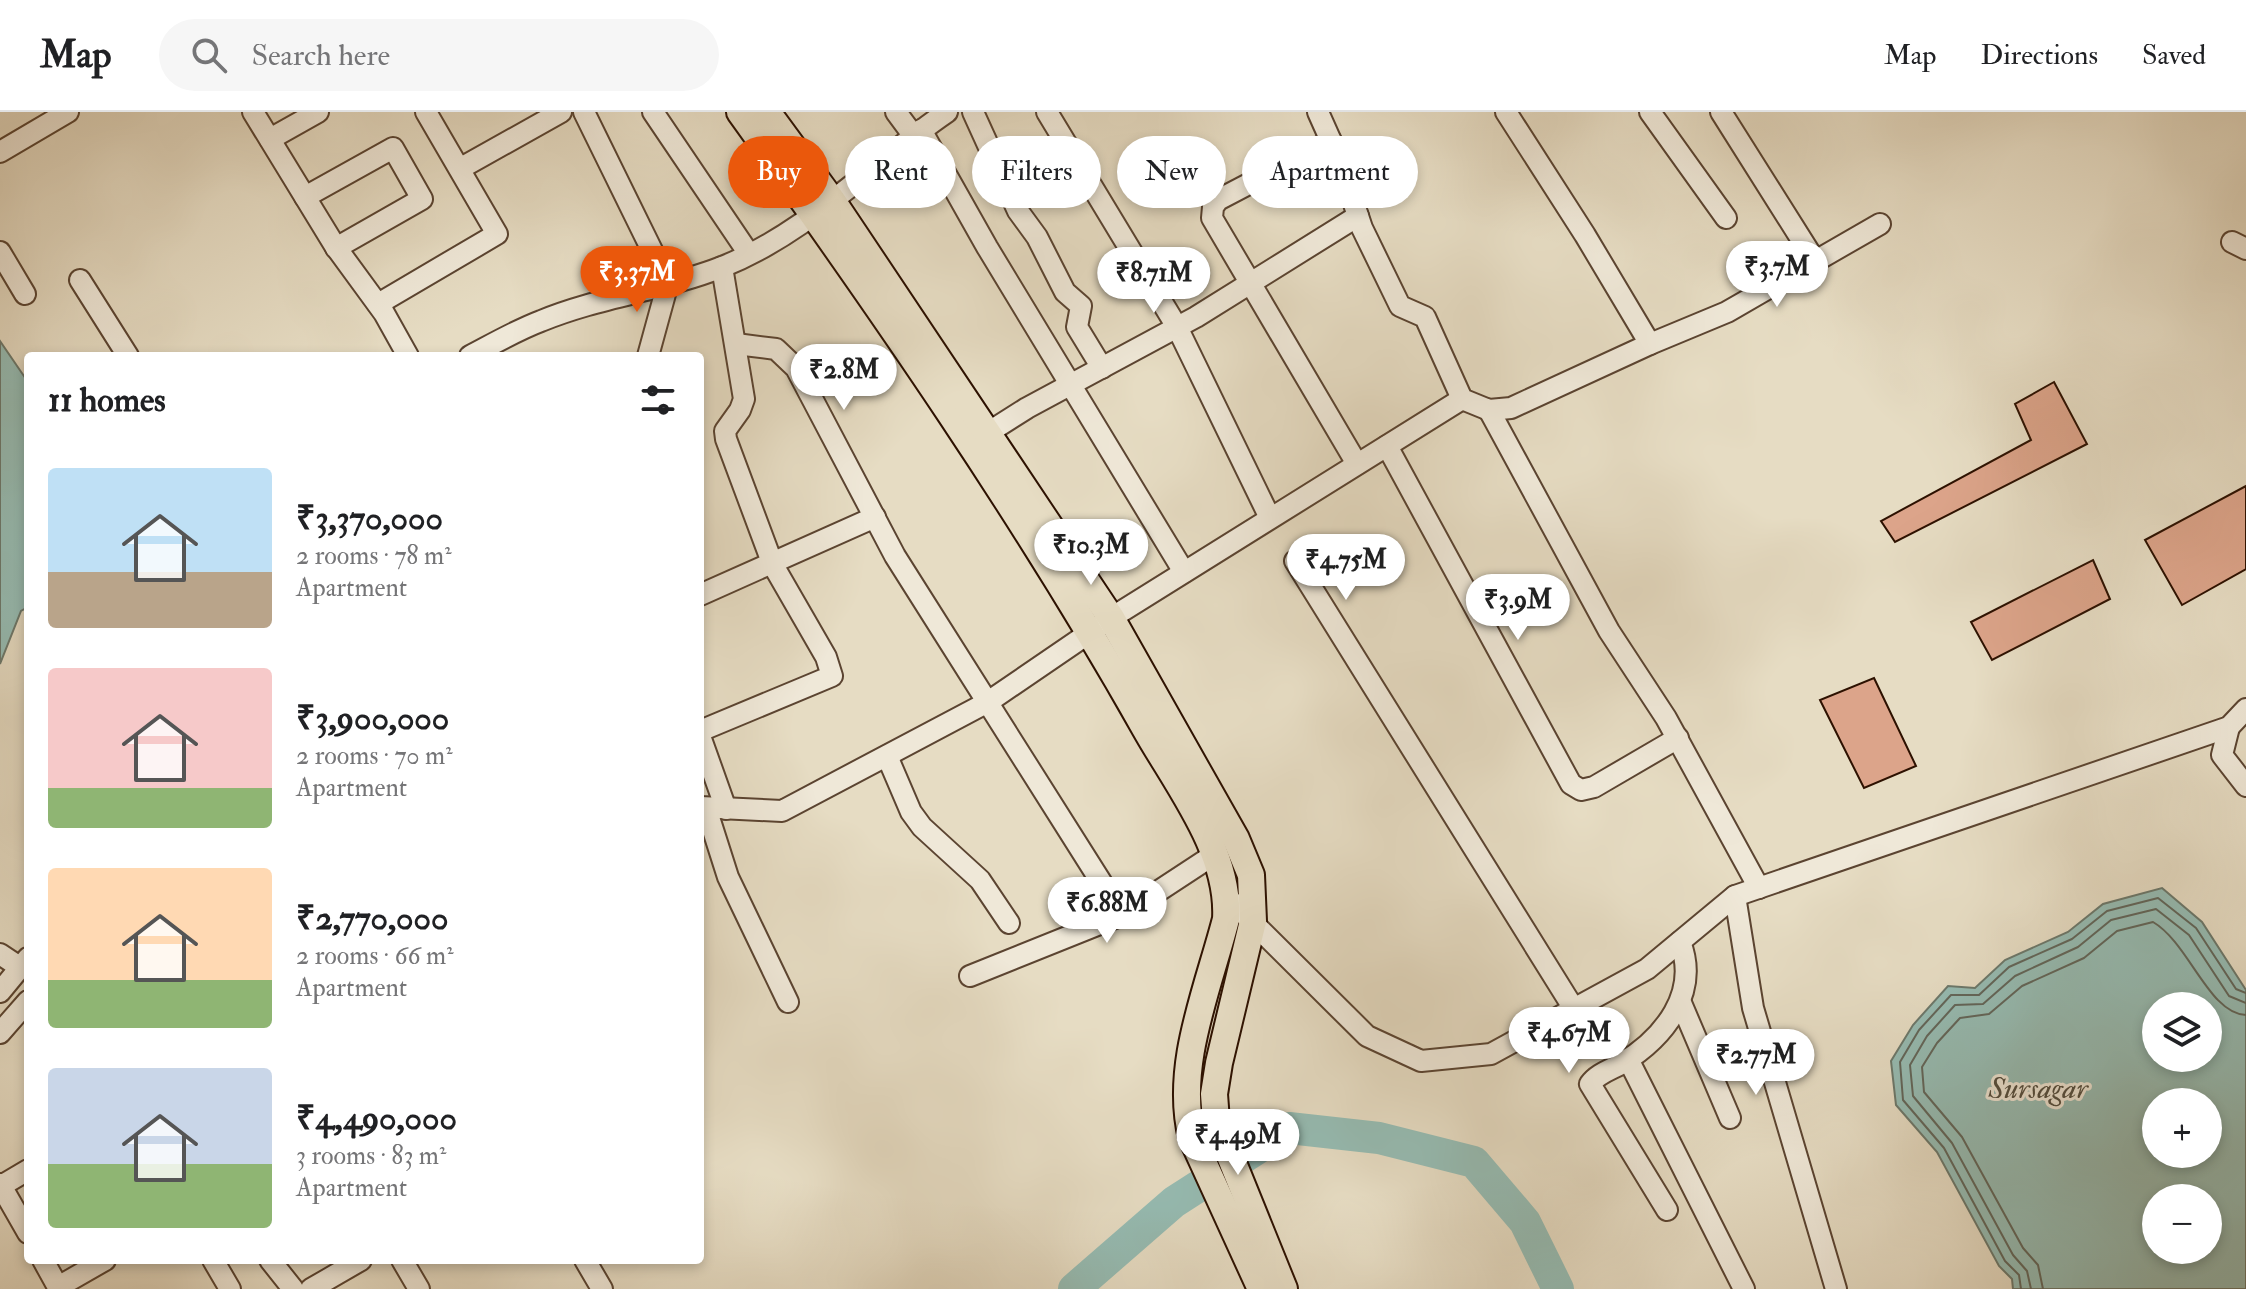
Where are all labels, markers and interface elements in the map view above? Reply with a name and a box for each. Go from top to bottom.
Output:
search box [159,19,719,91]
text: Map [40,31,111,79]
icon: search [187,33,231,77]
text: Search here [251,37,390,74]
text: Map [1884,38,1937,73]
text: Directions [1981,38,2098,73]
text: Saved [2142,38,2206,73]
chip: Buy [728,136,829,208]
chip: Rent [845,136,956,208]
chip: Filters [972,136,1101,208]
chip: New [1117,136,1226,208]
chip: Apartment [1242,136,1418,208]
pin: ₹3.7M [1721,241,1833,309]
pin: ₹3.37M [572,246,702,314]
pin: ₹8.71M [1089,247,1219,315]
text: ₹3.7M [1744,251,1810,283]
text: ₹3.37M [599,256,675,288]
text: ₹8.71M [1115,257,1193,289]
pin: ₹2.8M [788,344,900,412]
text: ₹2.8M [809,354,879,386]
icon: filters [636,378,680,422]
text: 11 homes [48,379,166,422]
text: ₹3,370,000 [296,497,443,540]
icon: home [112,500,208,596]
pin: ₹10.3M [1026,519,1156,587]
text: ₹10.3M [1052,529,1130,561]
pin: ₹4.75M [1281,534,1411,602]
text: 2 rooms · 78 m² [296,540,452,572]
text: ₹4.75M [1305,544,1387,576]
text: Apartment [296,572,407,604]
pin: ₹3.9M [1462,574,1574,642]
text: ₹3.9M [1484,584,1552,616]
text: ₹3,900,000 [296,697,449,740]
icon: home [112,700,208,796]
text: 2 rooms · 70 m² [296,740,453,772]
text: Apartment [296,772,407,804]
pin: ₹6.88M [1042,877,1172,945]
text: ₹6.88M [1066,887,1148,919]
text: ₹2,770,000 [296,897,448,940]
icon: home [112,900,208,996]
text: 2 rooms · 66 m² [296,940,454,972]
text: Apartment [296,972,407,1004]
map controls [2142,992,2222,1264]
button: layers [2142,992,2222,1072]
pin: ₹4.67M [1504,1007,1634,1075]
text: ₹4.67M [1527,1017,1611,1049]
pin: ₹2.77M [1691,1029,1821,1097]
text: ₹2.77M [1715,1039,1797,1071]
water label: Sursagar [1987,1070,2089,1107]
button: + [2142,1088,2222,1168]
text: ₹4,490,000 [296,1097,457,1140]
icon: home [112,1100,208,1196]
pin: ₹4.49M [1173,1109,1303,1177]
text: ₹4.49M [1194,1119,1282,1151]
text: 3 rooms · 83 m² [296,1140,446,1172]
text: Apartment [296,1172,407,1204]
button: − [2142,1184,2222,1264]

